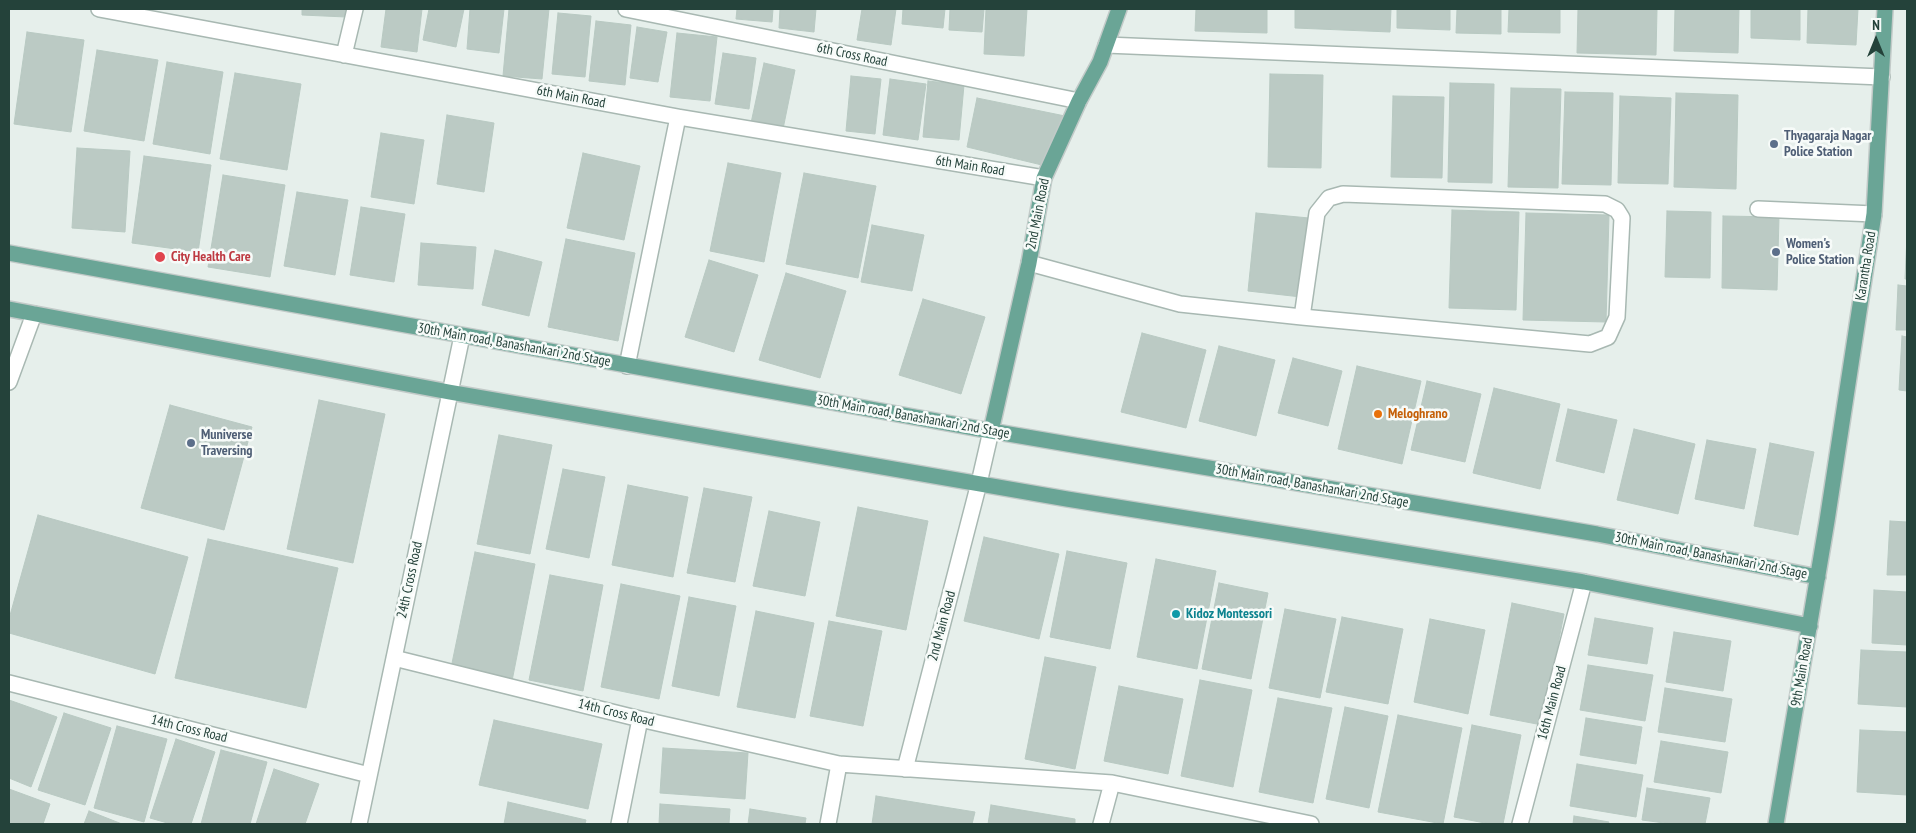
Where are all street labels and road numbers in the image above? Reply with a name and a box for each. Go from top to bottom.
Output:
street label: 6th Cross Road [815,39,889,71]
street label: 6th Main Road [535,82,607,112]
street label: 6th Main Road [934,152,1006,180]
street label: 2nd Main Road [1023,177,1053,251]
street label: Karantha Road [1852,230,1880,302]
street label: 30th Main road, Banashankari 2nd Stage [416,320,612,370]
street label: 30th Main road, Banashankari 2nd Stage [815,392,1011,442]
street label: 30th Main road, Banashankari 2nd Stage [1214,461,1410,511]
street label: 30th Main road, Banashankari 2nd Stage [1613,529,1809,583]
street label: 24th Cross Road [394,540,426,620]
street label: 2nd Main Road [925,589,959,663]
street label: 9th Main Road [1788,636,1816,708]
street label: 16th Main Road [1534,664,1570,742]
street label: 14th Cross Road [576,695,656,731]
street label: 14th Cross Road [149,711,229,747]

